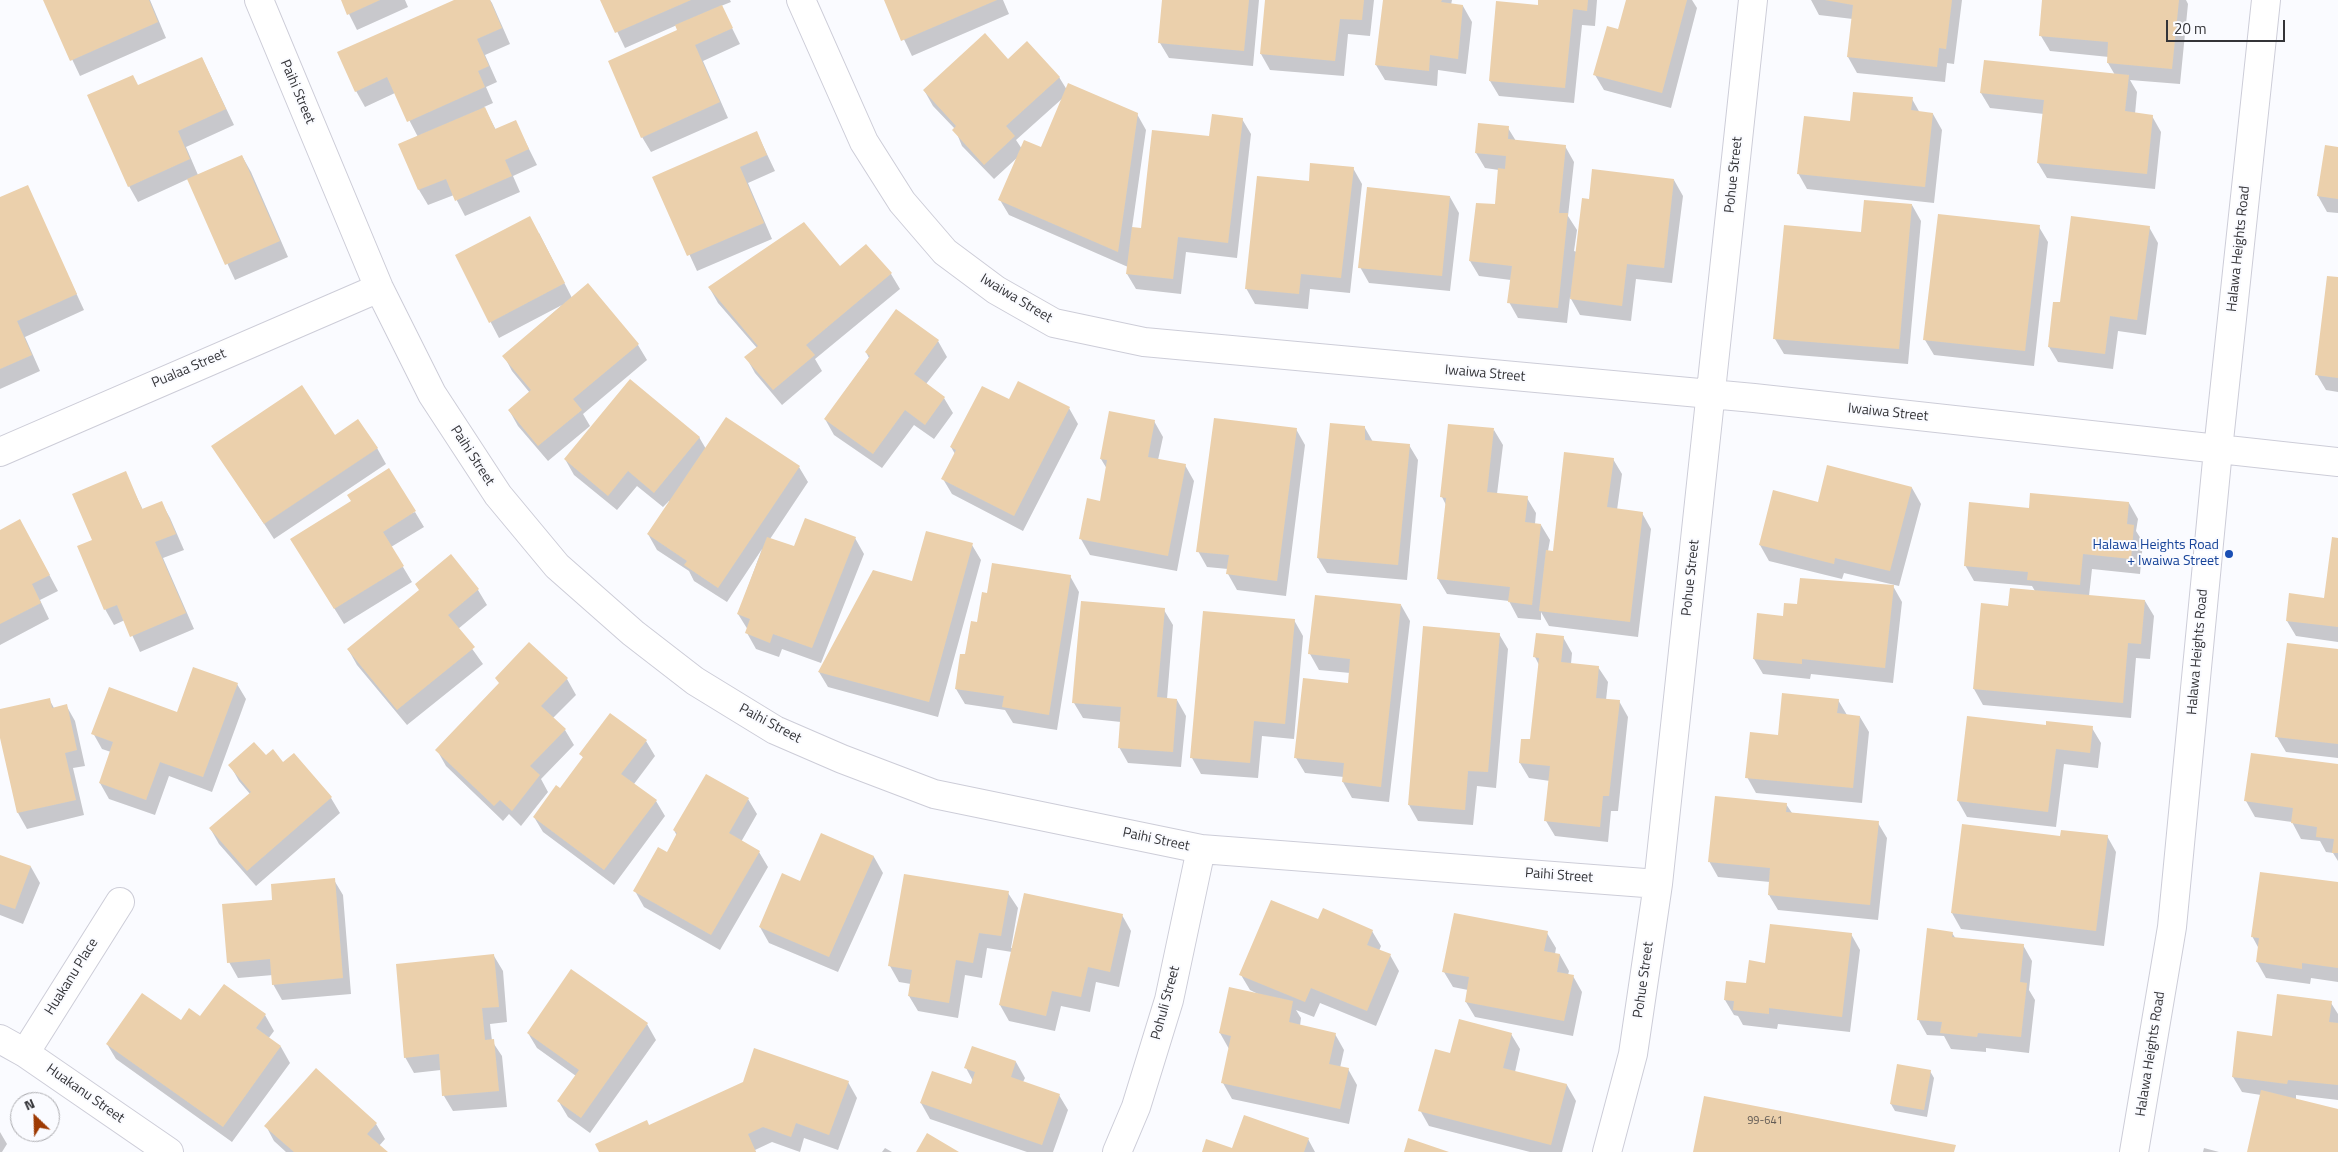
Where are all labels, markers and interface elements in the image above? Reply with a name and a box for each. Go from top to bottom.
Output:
scale bar [2168,10,2287,42]
text: 20 m [2174,17,2207,40]
street label: Paihi Street [276,57,318,127]
street label: Pohue Street [1722,136,1746,214]
street label: Halawa Heights Road [2224,185,2254,313]
street label: Iwaiwa Street [977,271,1055,327]
street label: Pualaa Street [149,346,229,392]
street label: Iwaiwa Street [1444,362,1526,386]
street label: Iwaiwa Street [1847,400,1929,426]
street label: Paihi Street [446,423,498,489]
place label: Halawa Heights Road + Iwaiwa Street [2093,538,2219,570]
street label: Pohue Street [1679,539,1703,617]
marker: Halawa Heights Road + Iwaiwa Street [2223,548,2235,560]
street label: Halawa Heights Road [2184,588,2212,716]
street label: Paihi Street [736,701,804,747]
street label: Paihi Street [1121,825,1191,855]
street label: Paihi Street [1524,865,1594,887]
street label: Huakanu Place [42,936,102,1018]
street label: Pohue Street [1630,941,1658,1019]
street label: Pohuli Street [1148,964,1184,1042]
street label: Halawa Heights Road [2133,990,2169,1118]
street label: Huakanu Street [43,1061,127,1127]
north arrow [10,1092,60,1142]
text: N [20,1092,38,1115]
house number: 99-641 [1747,1114,1783,1128]

